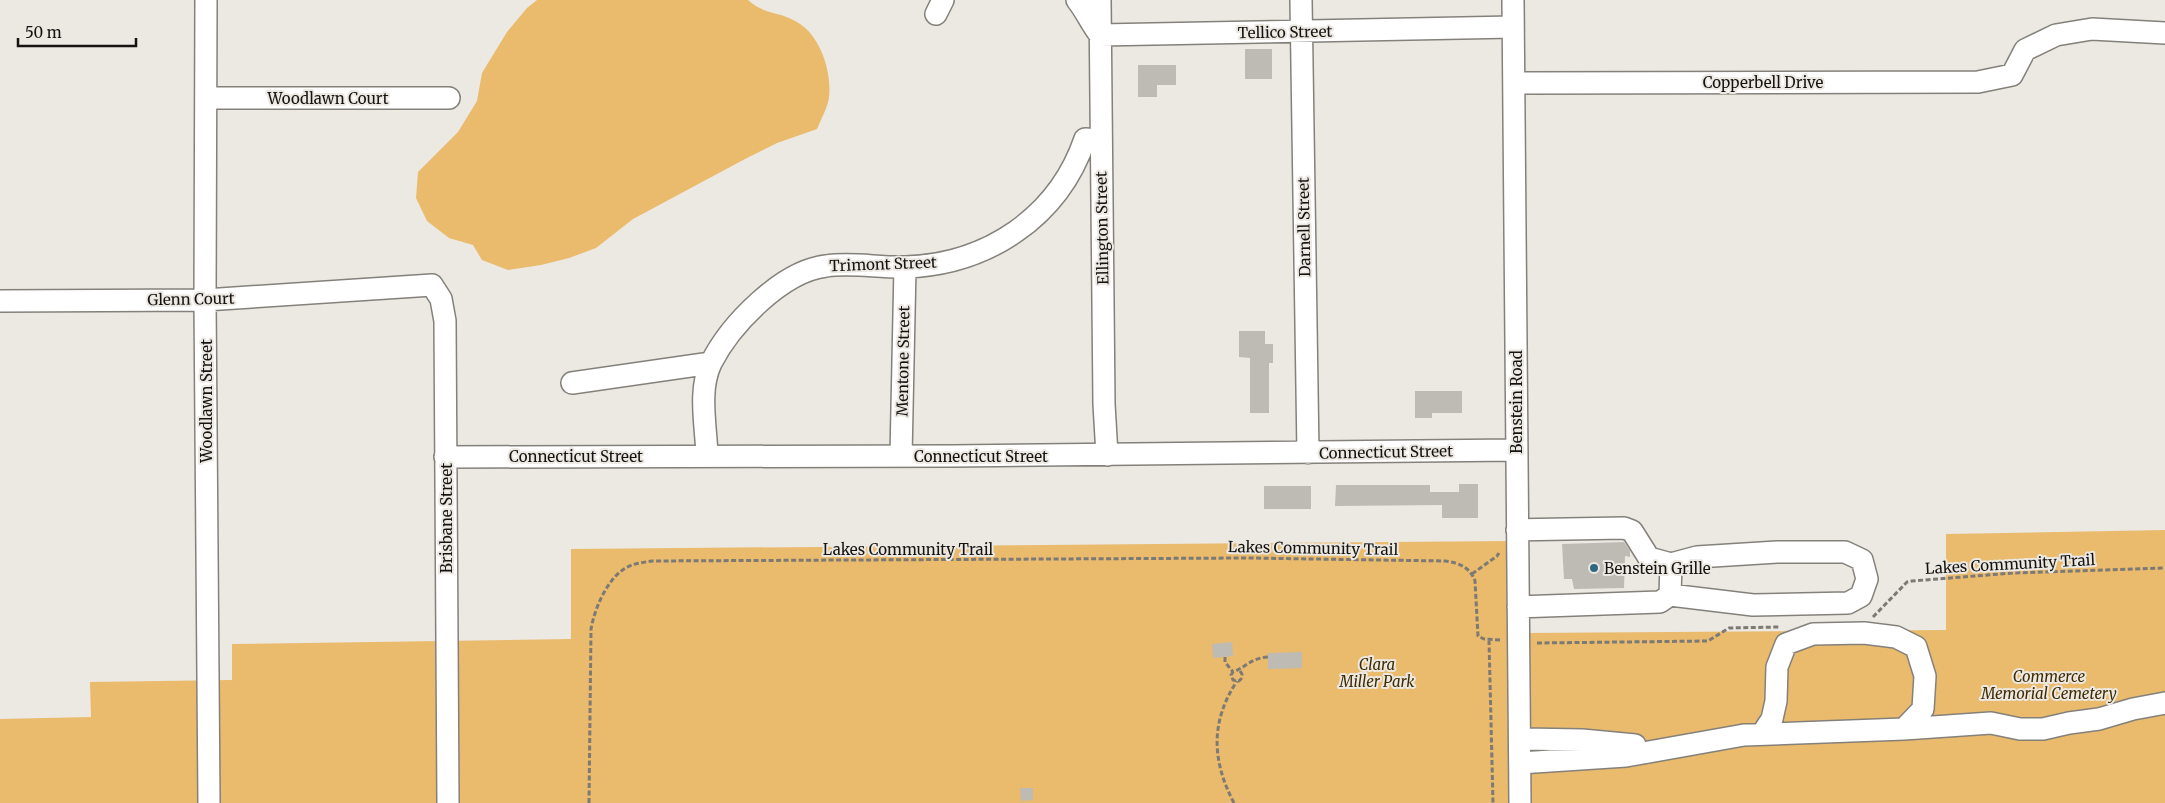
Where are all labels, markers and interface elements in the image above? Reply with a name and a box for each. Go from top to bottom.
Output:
scale bar [18,15,135,47]
street label: Tellico Street [1238,22,1333,42]
text: 50 m [25,23,62,42]
street label: Copperbell Drive [1703,73,1823,92]
street label: Woodlawn Court [266,89,389,108]
street label: Ellington Street [1092,171,1112,285]
street label: Darnell Street [1294,177,1314,277]
street label: Trimont Street [829,253,937,275]
street label: Glenn Court [147,289,235,309]
street label: Mentone Street [893,305,913,417]
street label: Woodlawn Street [197,339,216,464]
street label: Benstein Road [1507,350,1526,454]
street label: Connecticut Street [1319,441,1453,463]
street label: Connecticut Street [509,447,643,466]
street label: Connecticut Street [914,447,1048,466]
street label: Brisbane Street [437,463,456,573]
street label: Lakes Community Trail [1228,537,1399,559]
street label: Lakes Community Trail [823,540,993,559]
street label: Lakes Community Trail [1924,550,2096,578]
place label: Benstein Grille [1604,559,1711,578]
marker: Benstein Grille [1588,562,1600,574]
park label: Clara Miller Park [1338,655,1415,691]
park label: Commerce Memorial Cemetery [1980,667,2117,703]

